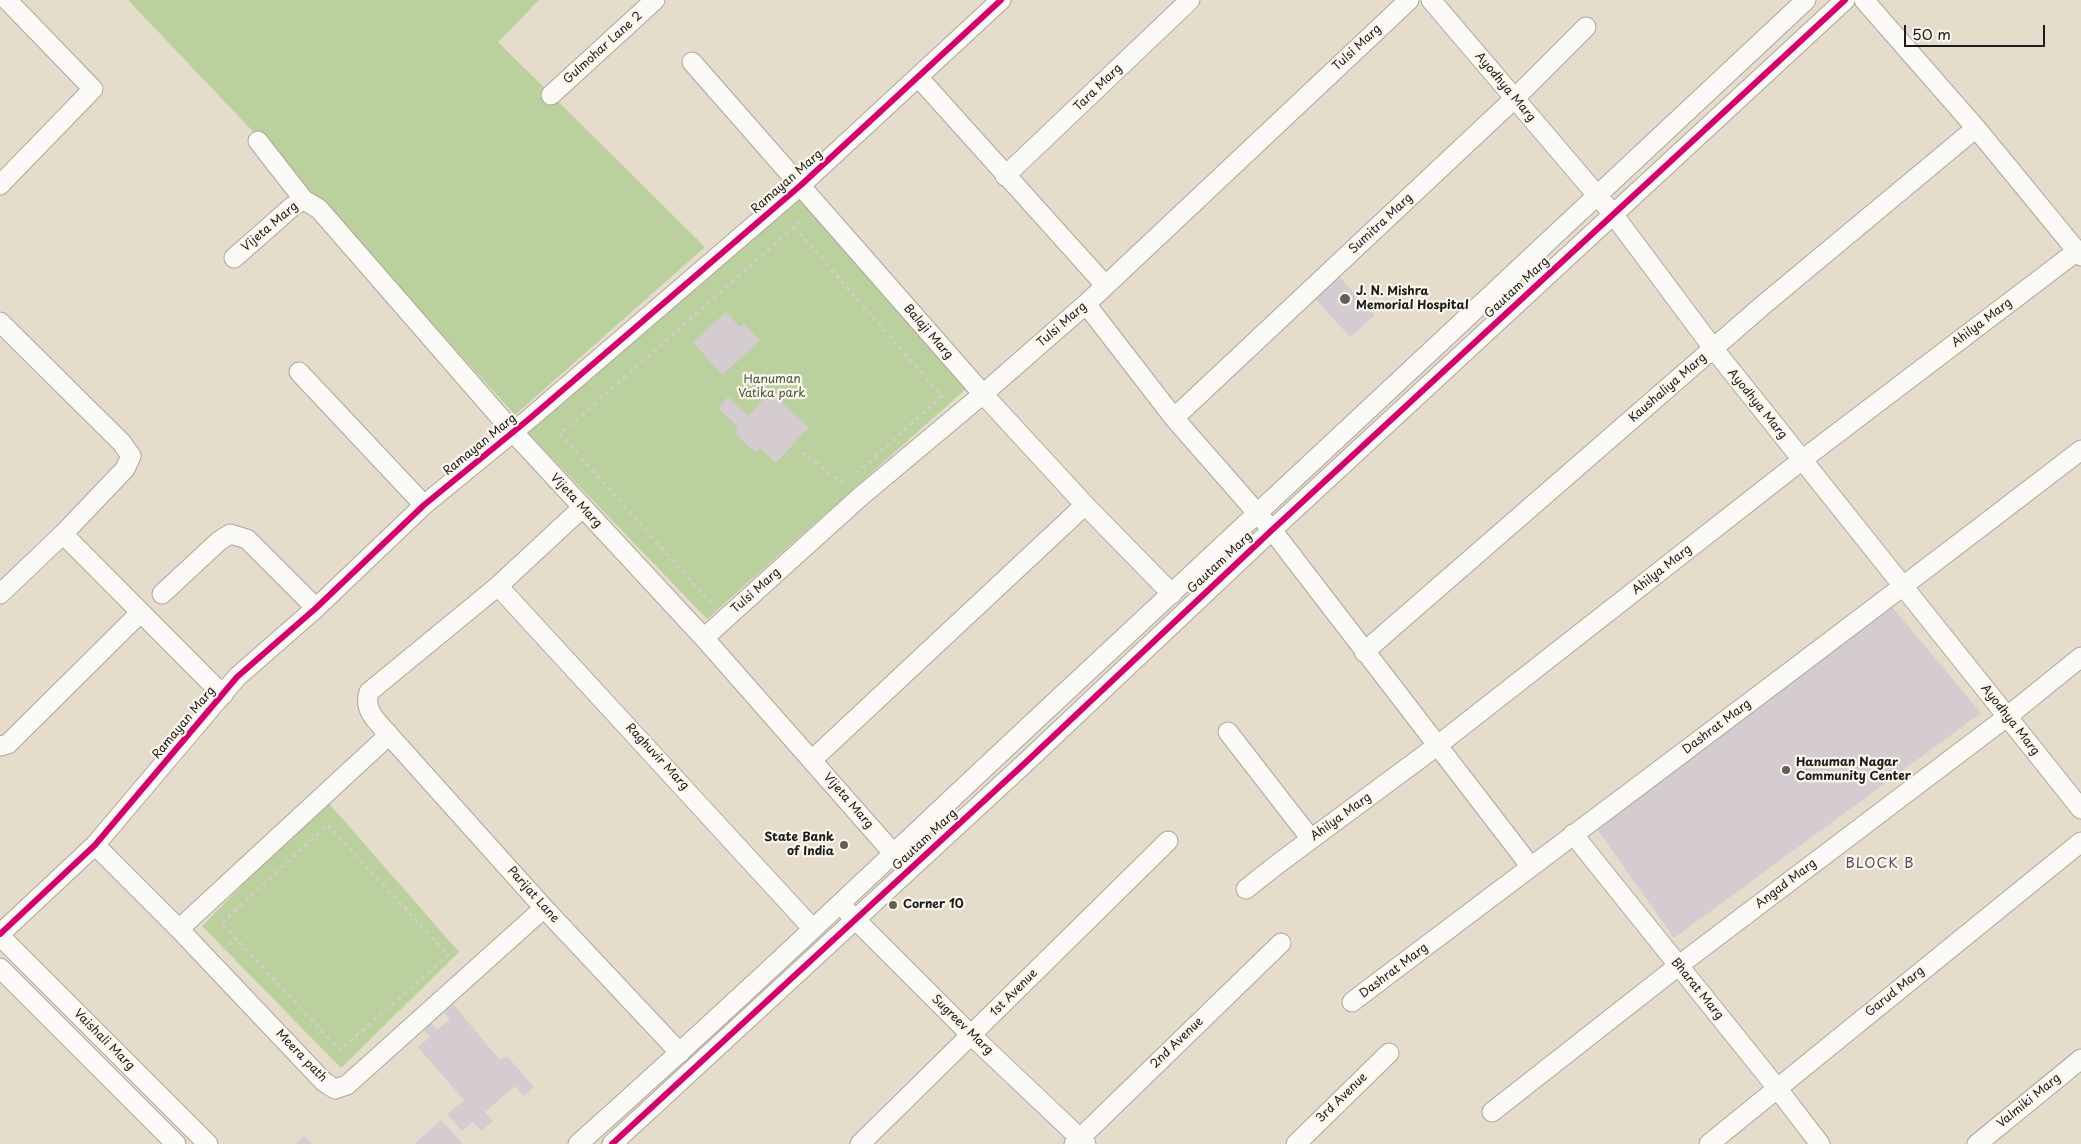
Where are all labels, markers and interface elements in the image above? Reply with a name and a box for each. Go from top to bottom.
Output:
street label: Gulmohar Lane 2 [561,9,645,87]
scale bar [1906,15,2047,47]
street label: Tulsi Marg [1330,22,1384,74]
text: 50 m [1912,22,1951,45]
street label: Ayodhya Marg [1472,49,1538,125]
street label: Tara Marg [1071,61,1125,115]
street label: Ramayan Marg [748,147,826,217]
street label: Sumitra Marg [1346,191,1416,257]
street label: Vijeta Marg [239,199,301,255]
street label: Gautam Marg [1482,254,1552,322]
place label: J. N. Mishra Memorial Hospital [1356,285,1469,313]
marker: J. N. Mishra Memorial Hospital [1338,292,1352,306]
street label: Ahilya Marg [1949,296,2015,350]
street label: Tulsi Marg [1034,300,1090,350]
street label: Balaji Marg [900,302,956,362]
street label: Kaushaliya Marg [1626,351,1710,425]
street label: Ayodhya Marg [1724,366,1790,442]
park label: Hanuman Vatika park [738,373,806,401]
street label: Ramayan Marg [441,411,519,479]
street label: Vijeta Marg [547,471,605,531]
street label: Gautam Marg [1185,529,1255,597]
street label: Ahilya Marg [1629,542,1695,598]
street label: Tulsi Marg [729,565,783,617]
street label: Ayodhya Marg [1978,682,2042,758]
street label: Ramayan Marg [150,684,218,762]
street label: Dashrat Marg [1680,697,1754,757]
street label: Raghuvir Marg [622,721,692,793]
place label: Hanuman Nagar Community Center [1796,756,1911,784]
marker: Hanuman Nagar Community Center [1780,764,1792,776]
street label: Vijeta Marg [820,770,876,832]
street label: Ahilya Marg [1308,790,1374,844]
street label: Gautam Marg [890,806,960,874]
place label: State Bank of India [764,831,834,859]
marker: State Bank of India [838,839,850,851]
street label: Angad Marg [1753,856,1819,912]
district label: BLOCK B [1844,856,1916,872]
street label: Parijat Lane [504,864,562,926]
place label: Corner 10 [903,898,964,912]
marker: Corner 10 [887,899,899,911]
street label: Dashrat Marg [1357,941,1431,1001]
street label: Bharat Marg [1668,955,1726,1023]
street label: Garud Marg [1863,964,1927,1020]
street label: 1st Avenue [987,966,1041,1020]
street label: Sugreev Marg [928,992,996,1058]
street label: Vaishali Marg [71,1007,137,1073]
street label: 2nd Avenue [1148,1014,1206,1072]
street label: Meera path [272,1027,330,1085]
street label: 3rd Avenue [1313,1070,1371,1126]
street label: Valmiki Marg [1994,1071,2064,1131]

